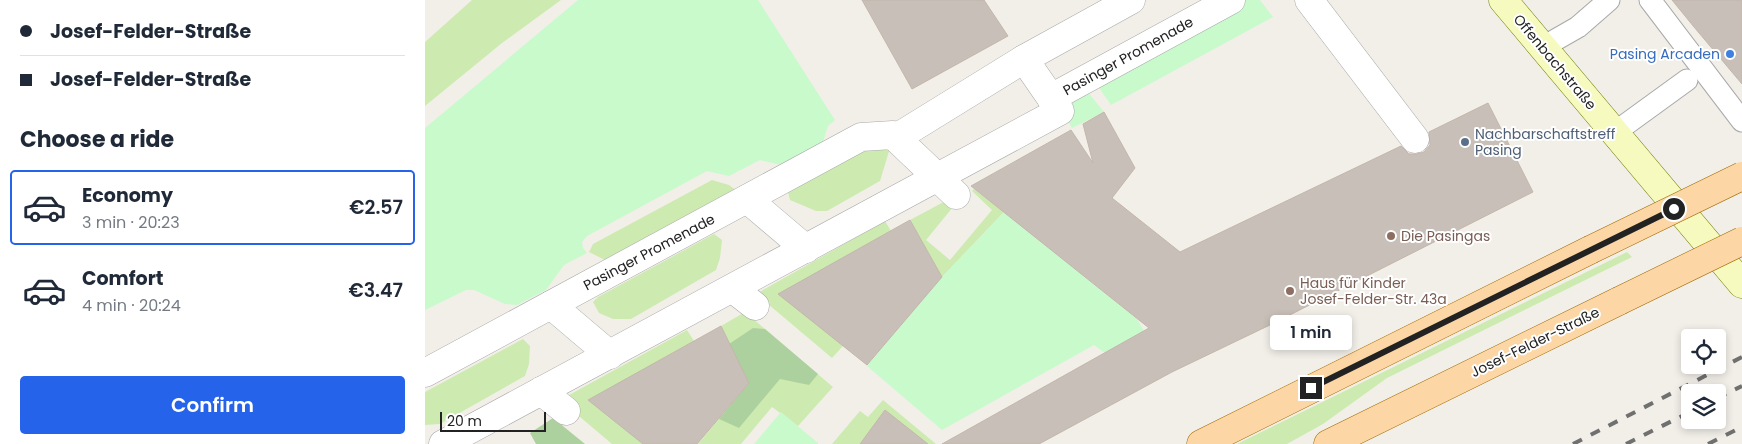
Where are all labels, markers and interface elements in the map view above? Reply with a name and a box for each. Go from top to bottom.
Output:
street label: Offenbachstraße [1509,10,1601,114]
street label: Pasinger Promenade [1059,12,1197,100]
text: Josef-Felder-Straße [50,18,251,45]
place label: Pasing Arcaden [1610,44,1720,64]
marker: Pasing Arcaden [1724,48,1736,60]
text: Josef-Felder-Straße [50,66,251,93]
text: Choose a ride [20,124,174,155]
place label: Nachbarschaftstreff Pasing [1475,124,1616,160]
marker: Nachbarschaftstreff Pasing [1459,136,1471,148]
text: Economy [82,182,173,209]
icon: car [22,185,67,230]
text: €2.57 [349,194,403,221]
route start [1663,198,1685,220]
street label: Pasinger Promenade [580,209,719,295]
text: 3 min · 20:23 [82,211,180,234]
place label: Die Pasingas [1401,226,1490,246]
marker: Die Pasingas [1385,230,1397,242]
text: Comfort [82,265,164,292]
icon: car [22,268,67,313]
place label: Haus für Kinder Josef-Felder-Str. 43a [1300,273,1447,309]
text: €3.47 [349,277,403,304]
marker: Haus für Kinder Josef-Felder-Str. 43a [1284,285,1296,297]
text: 4 min · 20:24 [82,294,181,317]
street label: Josef-Felder-Straße [1467,302,1603,382]
callout: 1 min [1270,316,1352,350]
text: 1 min [1290,321,1332,344]
map controls [1681,329,1726,429]
button: locate [1681,329,1726,374]
button: Confirm [20,376,405,434]
route end [1300,377,1322,399]
button: layers [1681,384,1726,429]
scale bar [440,409,546,432]
text: 20 m [447,411,482,431]

